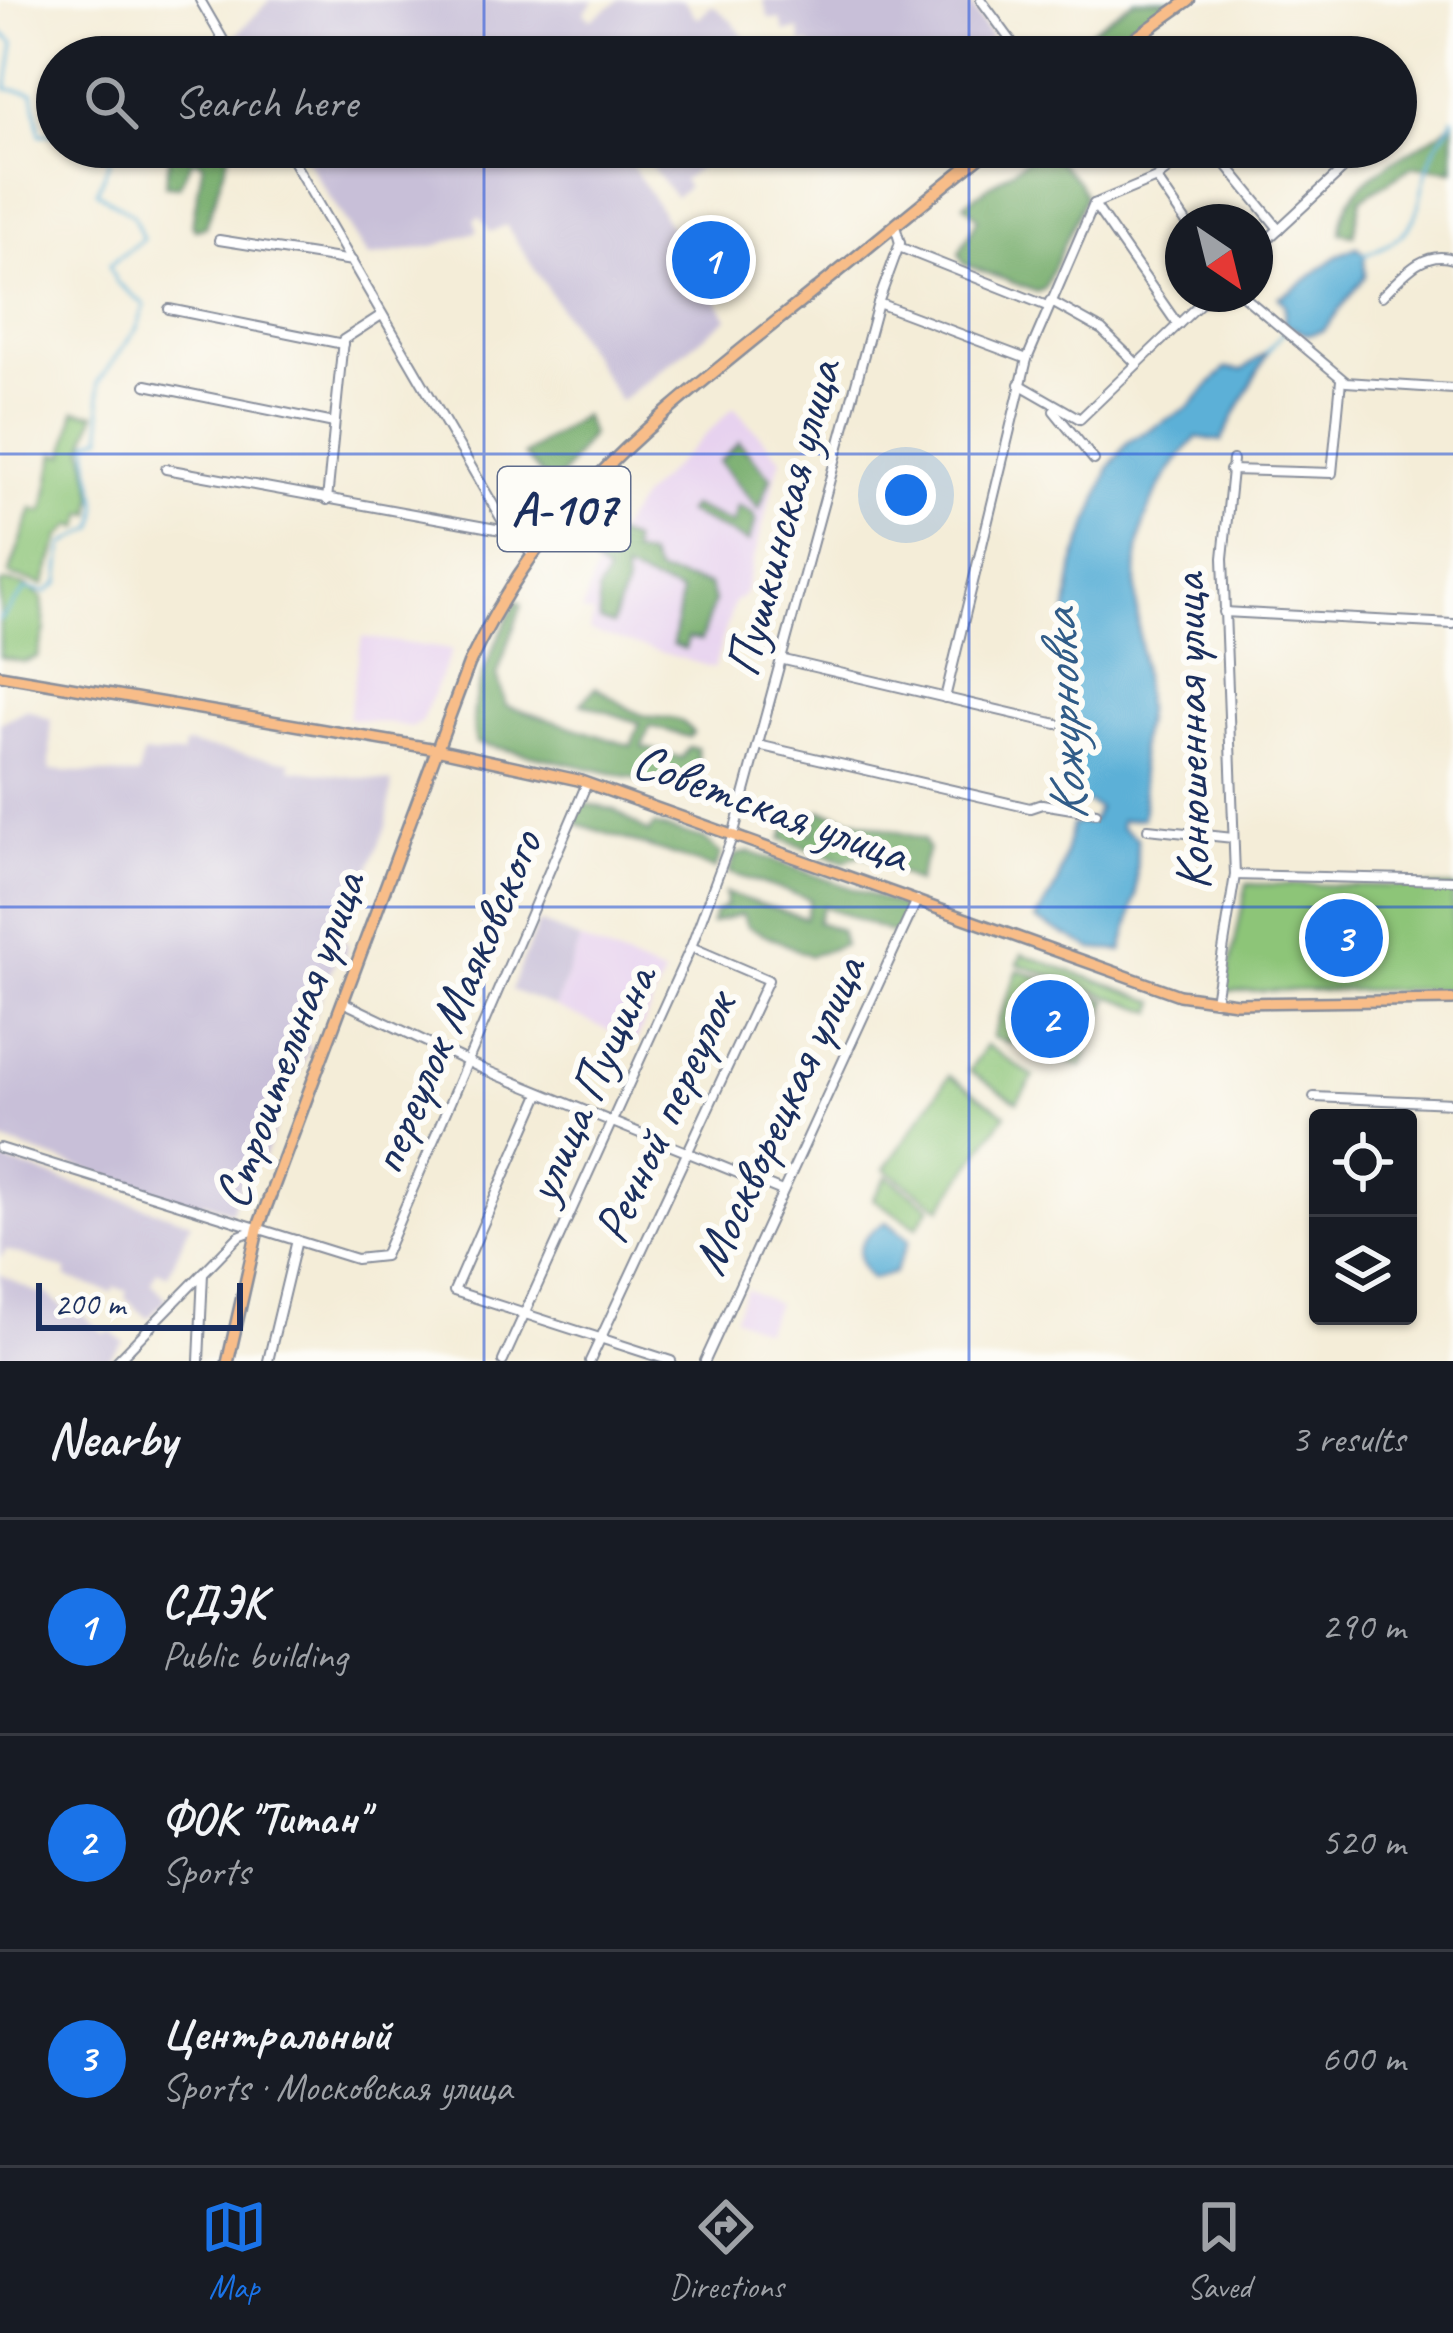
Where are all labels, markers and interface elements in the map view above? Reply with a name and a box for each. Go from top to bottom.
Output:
search box [36,36,1417,168]
icon: search [78,69,144,135]
text: Search here [174,74,357,131]
north arrow [1165,204,1273,312]
pin: 1 [672,215,750,305]
street label: Пушкинская улица [709,349,856,683]
your location [876,465,936,525]
road number: А-107 [498,467,630,551]
street label: Конюшенная улица [1155,570,1225,891]
water label: Кожурновка [1023,605,1102,823]
street label: Советская улица [625,728,921,888]
street label: переулок Маяковского [354,818,557,1183]
street label: Строительная улица [199,860,381,1217]
pin: 3 [1305,893,1383,983]
street label: Москворецкая улица [676,943,881,1284]
street label: улица Пущина [508,952,672,1215]
pin: 2 [1011,974,1089,1064]
street label: Речной переулок [578,978,752,1253]
map controls [1309,1109,1417,1325]
button: locate [1309,1109,1417,1217]
button: layers [1309,1217,1417,1325]
scale bar [36,1277,243,1330]
text: 200 m [54,1283,125,1325]
text: Nearby [48,1407,176,1471]
text: 3 results [1291,1415,1405,1464]
text: СДЭК [162,1574,265,1631]
text: 1 [78,1602,96,1651]
text: 290 m [1321,1602,1405,1651]
text: Public building [162,1631,347,1680]
text: ФОК "Титан" [162,1790,367,1847]
text: 2 [78,1818,96,1867]
text: 520 m [1321,1818,1405,1867]
text: Sports [162,1847,250,1896]
text: Центральный [162,2006,391,2063]
text: 3 [78,2034,96,2083]
text: 600 m [1321,2034,1405,2083]
text: Sports · Московская улица [162,2063,512,2112]
tab: Map [201,2194,267,2308]
tab: Directions [669,2194,784,2308]
tab: Saved [1186,2194,1252,2308]

